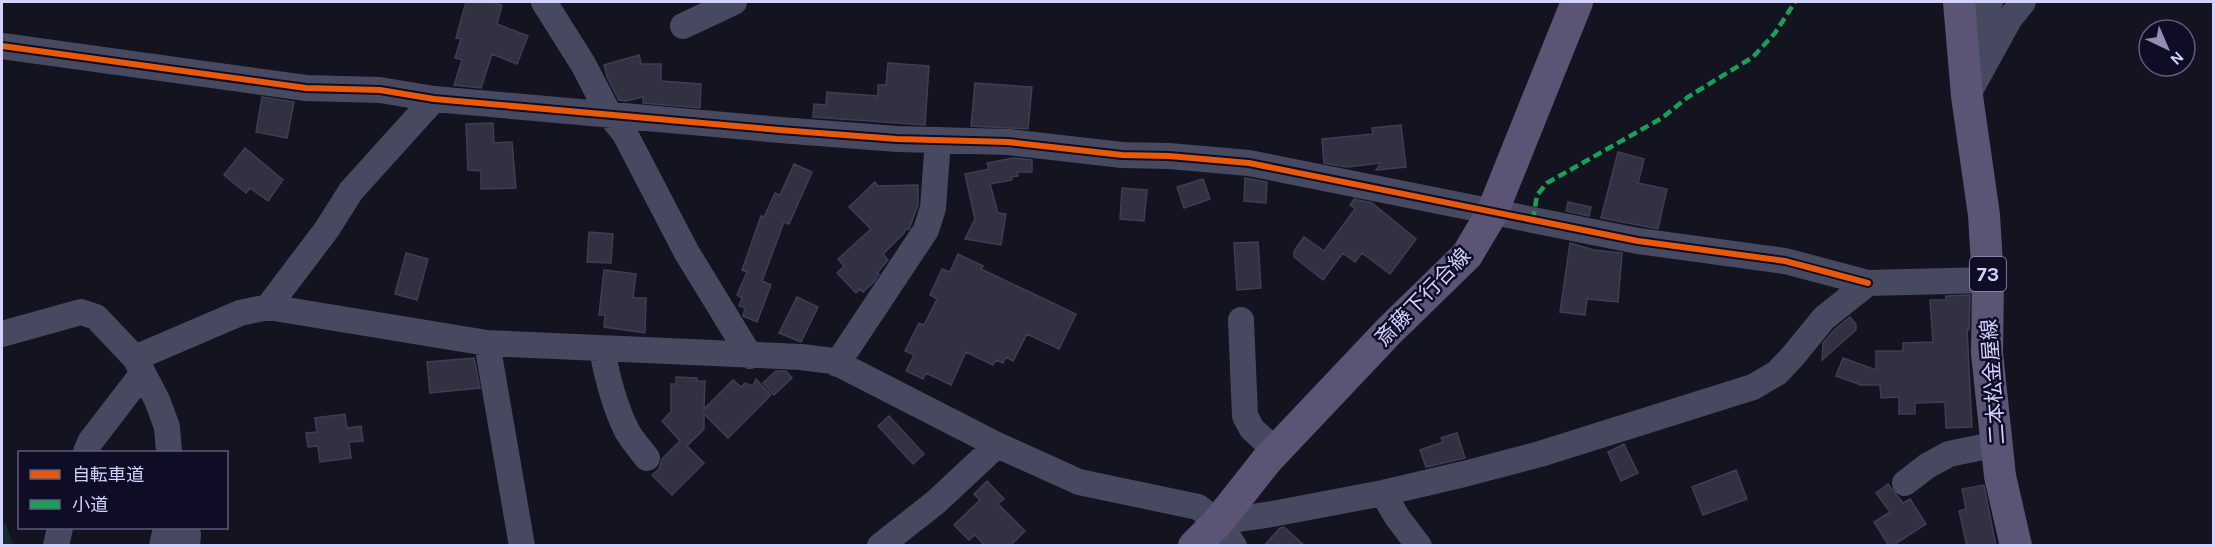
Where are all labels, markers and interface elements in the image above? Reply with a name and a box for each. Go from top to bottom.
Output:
north arrow [2137,18,2197,78]
text: N [2166,48,2188,69]
street label: 斎藤下行合線 [1371,243,1475,351]
road number: 73 [1970,257,2006,291]
street label: 二本松金屋線 [1977,318,2009,446]
legend [18,451,228,529]
text: 自転車道 [72,464,144,486]
text: 小道 [72,494,108,516]

